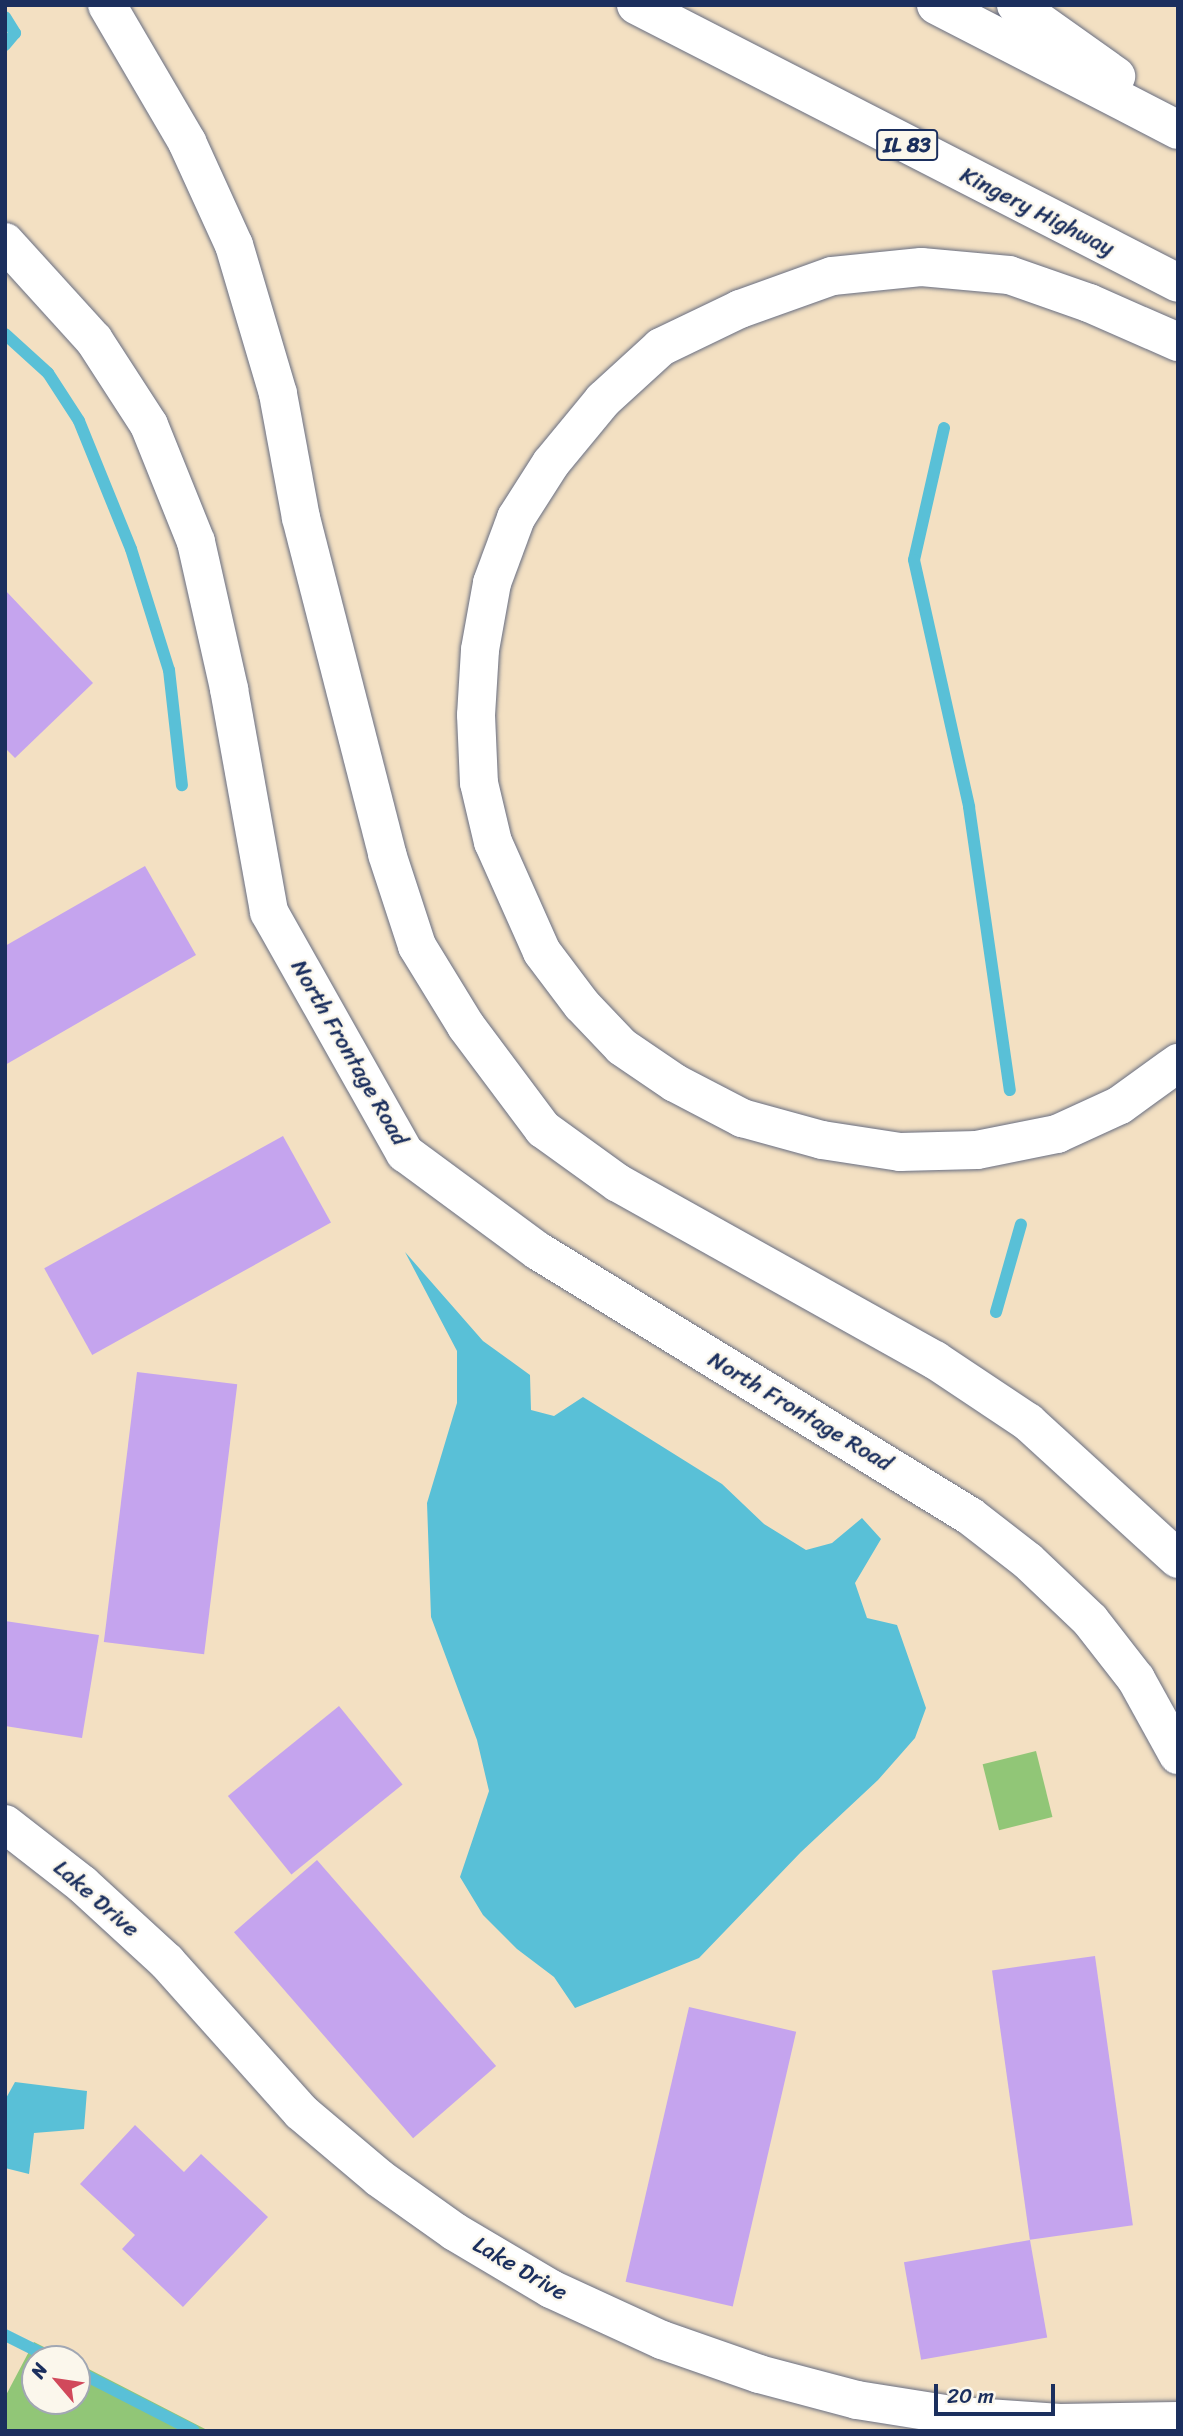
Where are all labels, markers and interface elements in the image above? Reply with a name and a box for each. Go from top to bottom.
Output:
road number: IL 83 [876,128,939,162]
street label: Kingery Highway [955,161,1119,263]
street label: North Frontage Road [285,955,413,1151]
street label: North Frontage Road [703,1346,897,1478]
street label: Lake Drive [48,1854,144,1944]
street label: Lake Drive [468,2231,572,2307]
north arrow [21,2345,91,2415]
text: N [21,2357,57,2384]
scale bar [938,2370,1059,2414]
text: 20 m [947,2377,994,2415]

